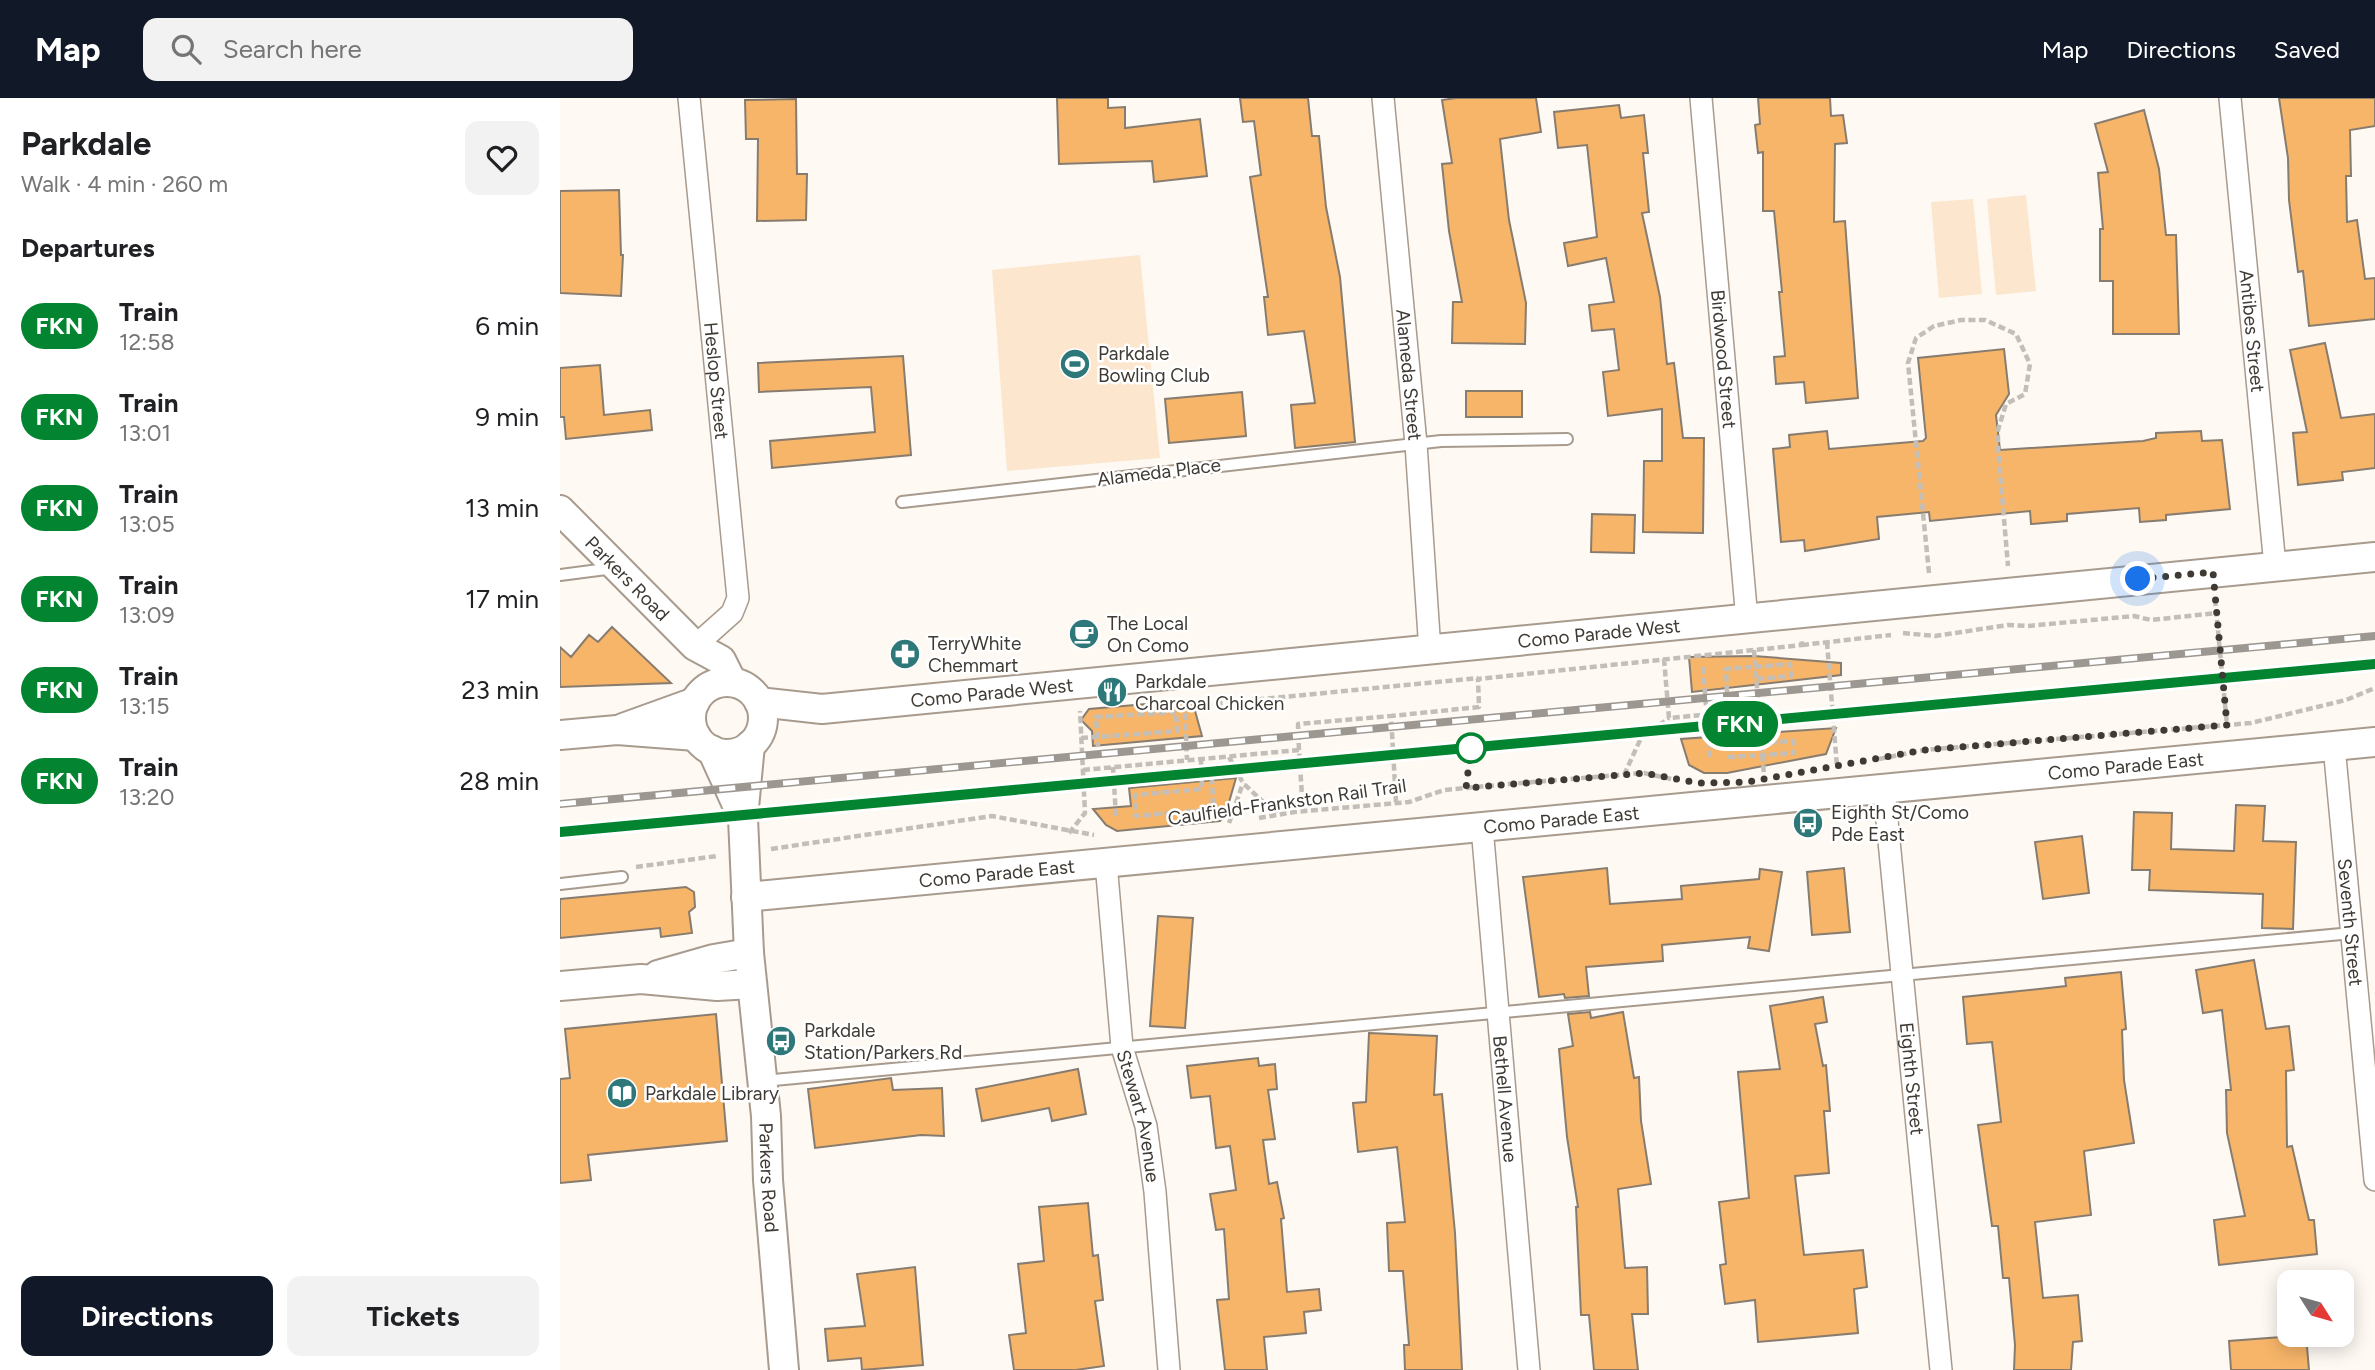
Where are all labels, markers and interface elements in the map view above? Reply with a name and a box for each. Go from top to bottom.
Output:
search box [143,18,633,81]
text: Map [35,30,101,69]
icon: search [167,30,205,68]
text: Search here [223,33,362,65]
text: Map [2042,35,2088,64]
text: Directions [2126,35,2236,64]
text: Saved [2274,35,2340,64]
button: heart [465,121,539,195]
text: Parkdale [21,124,151,163]
text: Walk · 4 min · 260 m [21,170,228,198]
text: Departures [21,232,155,264]
street label: Antibes Street [2235,268,2270,393]
street label: Birdwood Street [1706,289,1742,429]
text: Train [119,296,179,328]
street label: Alameda Street [1392,308,1427,442]
text: 6 min [475,310,539,342]
text: FKN [36,311,83,340]
street label: Heslop Street [700,321,734,440]
text: 12:58 [119,328,175,356]
place label: Parkdale Bowling Club [1098,342,1210,387]
sports icon: Parkdale Bowling Club [1058,347,1092,381]
text: Train [119,387,179,419]
text: 9 min [475,401,539,433]
text: FKN [36,402,83,431]
text: 13:01 [119,419,171,447]
street label: Alameda Place [1096,453,1222,491]
text: Train [119,478,179,510]
text: 13 min [465,492,539,524]
text: FKN [36,493,83,522]
text: 13:05 [119,510,175,538]
street label: Parkers Road [581,531,675,625]
your location [2120,561,2155,596]
text: Train [119,569,179,601]
text: 17 min [465,583,539,615]
text: FKN [36,584,83,613]
text: 13:09 [119,601,175,629]
place label: The Local On Como [1107,612,1189,657]
street label: Como Parade West [1516,614,1681,652]
cafe icon: The Local On Como [1067,617,1101,651]
place label: TerryWhite Chemmart [928,632,1021,677]
pharmacy icon: TerryWhite Chemmart [888,637,922,671]
text: Train [119,660,179,692]
place label: Parkdale Charcoal Chicken [1135,670,1284,715]
street label: Como Parade West [909,673,1074,712]
text: 23 min [461,674,539,706]
text: FKN [36,675,83,704]
restaurant icon: Parkdale Charcoal Chicken [1095,675,1129,709]
text: 13:15 [119,692,170,720]
line badge: FKN [1700,701,1780,747]
text: FKN [1716,709,1764,738]
unlabelled marker [1456,733,1486,763]
street label: Como Parade East [2047,747,2205,785]
text: Train [119,751,179,783]
text: 28 min [459,765,539,797]
text: FKN [36,766,83,795]
street label: Caulfield-Frankston Rail Trail [1166,774,1408,830]
text: 13:20 [119,783,174,811]
street label: Como Parade East [1482,801,1640,838]
place label: Eighth St/Como Pde East [1831,801,1969,846]
bus stop icon: Eighth St/Como Pde East [1791,806,1825,840]
street label: Como Parade East [918,854,1076,892]
street label: Seventh Street [2333,857,2368,987]
place label: Parkdale Station/Parkers Rd [804,1019,962,1064]
street label: Eighth Street [1895,1021,1929,1136]
bus stop icon: Parkdale Station/Parkers Rd [764,1024,798,1058]
street label: Bethell Avenue [1489,1034,1522,1164]
street label: Stewart Avenue [1112,1047,1165,1184]
library icon: Parkdale Library [605,1076,639,1110]
place label: Parkdale Library [645,1082,779,1105]
street label: Parkers Road [755,1122,784,1233]
north arrow [2277,1270,2354,1348]
map controls [2277,1270,2354,1347]
button: Directions [21,1276,273,1356]
button: Tickets [287,1276,539,1356]

